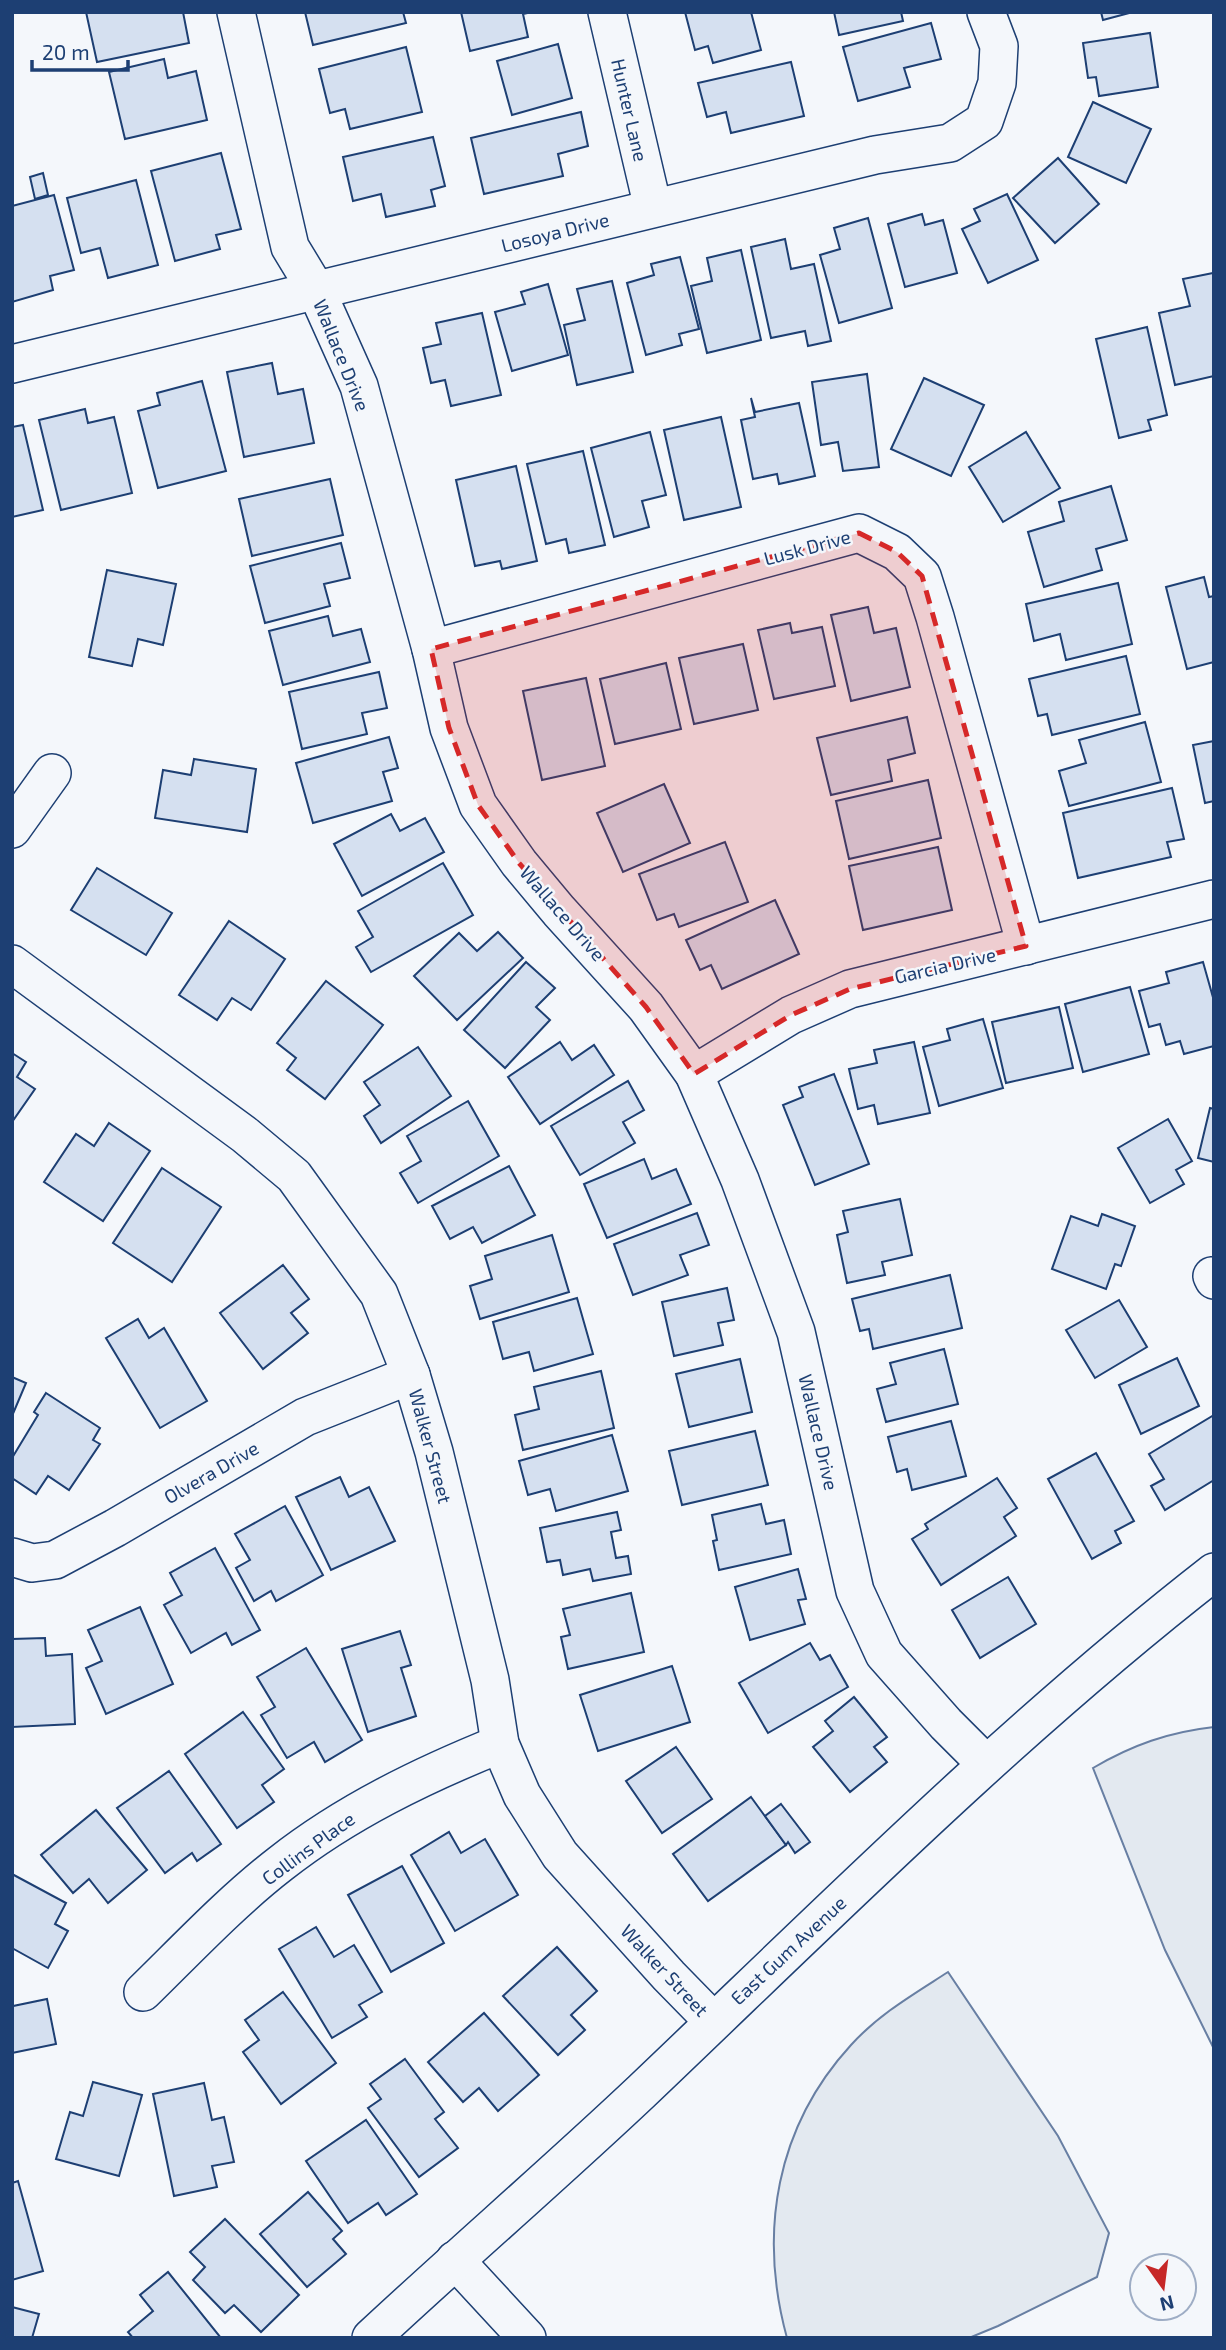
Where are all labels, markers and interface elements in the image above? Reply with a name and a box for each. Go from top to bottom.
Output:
scale bar [32,28,128,72]
text: 20 m [42,39,90,64]
street label: Hunter Lane [607,56,653,164]
street label: Losoya Drive [499,207,611,257]
street label: Wallace Drive [309,296,375,414]
street label: Lusk Drive [761,524,853,570]
street label: Wallace Drive [515,861,611,965]
street label: Garcia Drive [892,942,998,988]
street label: Wallace Drive [794,1372,844,1492]
street label: Walker Street [405,1386,457,1506]
street label: Olvera Drive [160,1436,262,1508]
street label: Collins Place [257,1807,359,1889]
street label: East Gum Avenue [726,1891,850,2009]
street label: Walker Street [616,1919,714,2021]
north arrow [1128,2252,1198,2322]
text: N [1158,2291,1177,2317]

